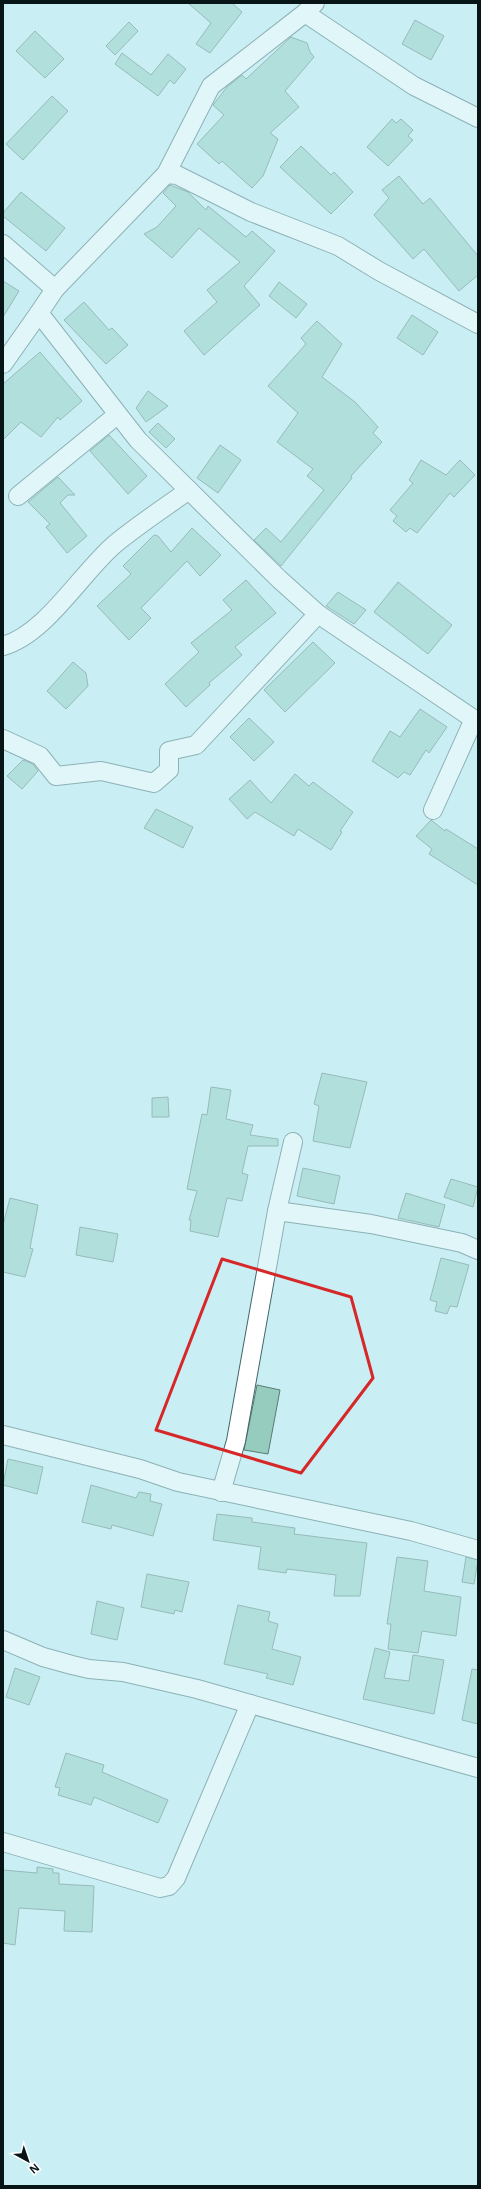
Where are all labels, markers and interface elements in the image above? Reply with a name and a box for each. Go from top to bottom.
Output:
north arrow [8,2141,48,2181]
text: N [26,2160,43,2178]

